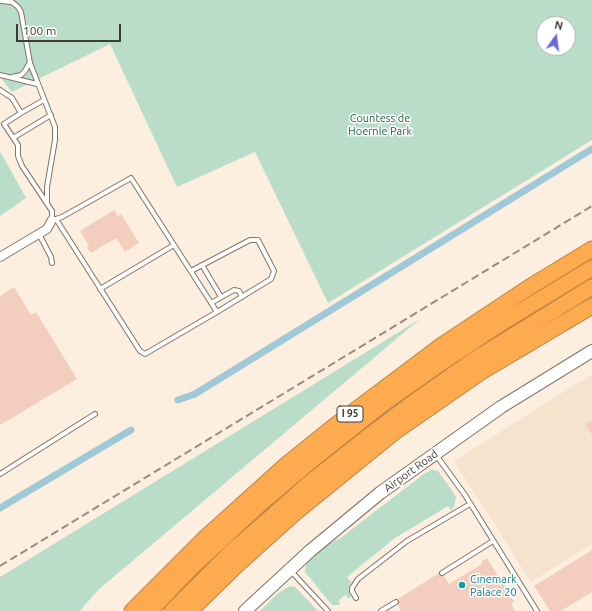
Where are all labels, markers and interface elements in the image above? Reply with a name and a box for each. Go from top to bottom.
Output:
scale bar [18,16,123,42]
north arrow [536,16,576,56]
text: N [553,19,564,32]
text: 100 m [23,24,56,37]
park label: Countess de Hoernle Park [348,111,412,137]
road number: I 95 [337,406,363,422]
street label: Airport Road [382,447,440,495]
place label: Cinemark Palace 20 [470,572,517,598]
marker: Cinemark Palace 20 [457,580,467,590]

